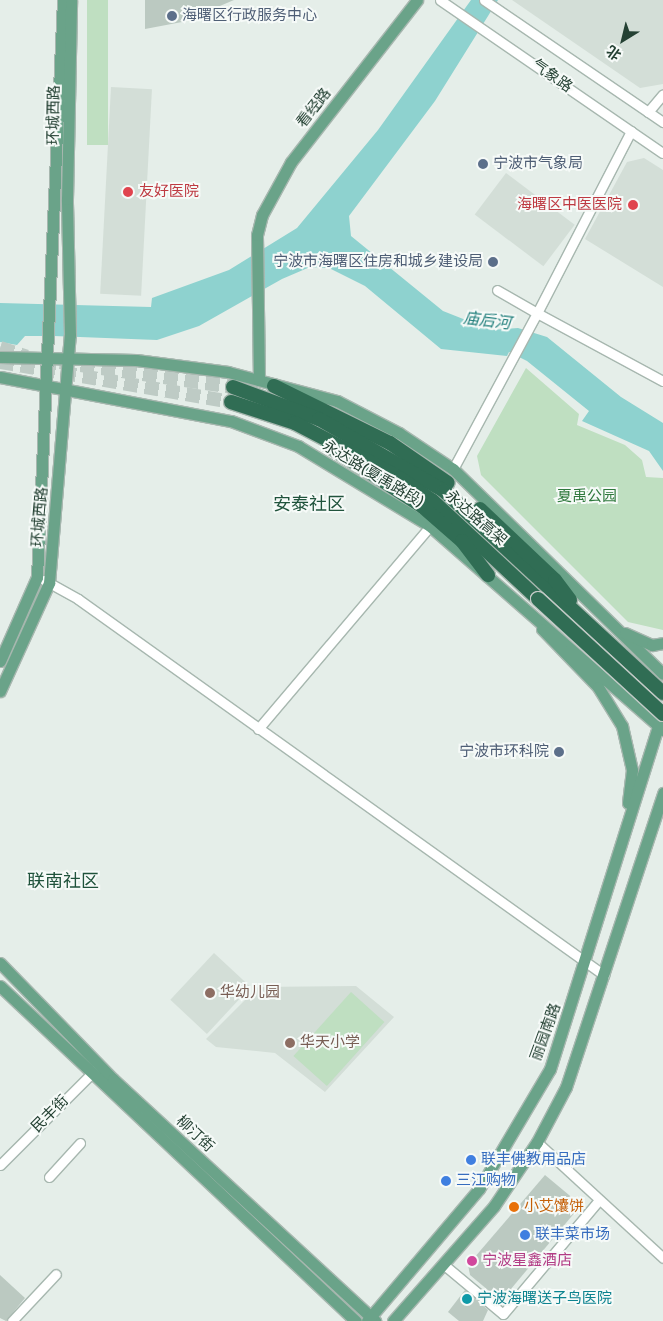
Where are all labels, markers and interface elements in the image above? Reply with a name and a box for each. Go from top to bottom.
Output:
place label: 海曙区行政服务中心 [182,7,317,25]
marker: 海曙区行政服务中心 [166,10,178,22]
north arrow [598,15,648,65]
text: 北 [603,42,625,64]
street label: 气象路 [528,56,576,96]
street label: 环城西路 [44,85,64,145]
street label: 看经路 [293,85,335,131]
place label: 宁波市气象局 [493,155,583,173]
marker: 宁波市气象局 [477,158,489,170]
place label: 友好医院 [139,183,199,201]
marker: 友好医院 [121,185,135,199]
place label: 海曙区中医医院 [517,196,622,214]
marker: 海曙区中医医院 [626,198,640,212]
place label: 宁波市海曙区住房和城乡建设局 [273,253,483,271]
marker: 宁波市海曙区住房和城乡建设局 [487,256,499,268]
water label: 庙后河 [462,309,512,333]
street label: 永达路(夏禹路段) [319,437,427,511]
street label: 环城西路 [28,486,52,548]
street label: 永达路高架 [442,487,510,549]
park label: 夏禹公园 [557,488,617,506]
district label: 安泰社区 [273,493,345,515]
place label: 宁波市环科院 [459,743,549,761]
marker: 宁波市环科院 [553,746,565,758]
district label: 联南社区 [27,870,99,892]
place label: 华幼儿园 [220,984,280,1002]
marker: 华幼儿园 [204,987,216,999]
street label: 丽园南路 [527,1001,565,1063]
place label: 华天小学 [300,1034,360,1052]
marker: 华天小学 [284,1037,296,1049]
street label: 民丰街 [28,1092,72,1136]
street label: 柳汀街 [172,1112,218,1156]
place label: 联丰佛教用品店 [481,1151,586,1169]
marker: 联丰佛教用品店 [465,1154,477,1166]
place label: 三江购物 [456,1172,516,1190]
marker: 三江购物 [440,1175,452,1187]
place label: 小艾馕饼 [524,1198,584,1216]
marker: 小艾馕饼 [508,1201,520,1213]
place label: 联丰菜市场 [535,1226,610,1244]
marker: 联丰菜市场 [519,1229,531,1241]
place label: 宁波星鑫酒店 [482,1252,572,1270]
marker: 宁波星鑫酒店 [466,1255,478,1267]
place label: 宁波海曙送子鸟医院 [477,1290,612,1308]
marker: 宁波海曙送子鸟医院 [461,1293,473,1305]

